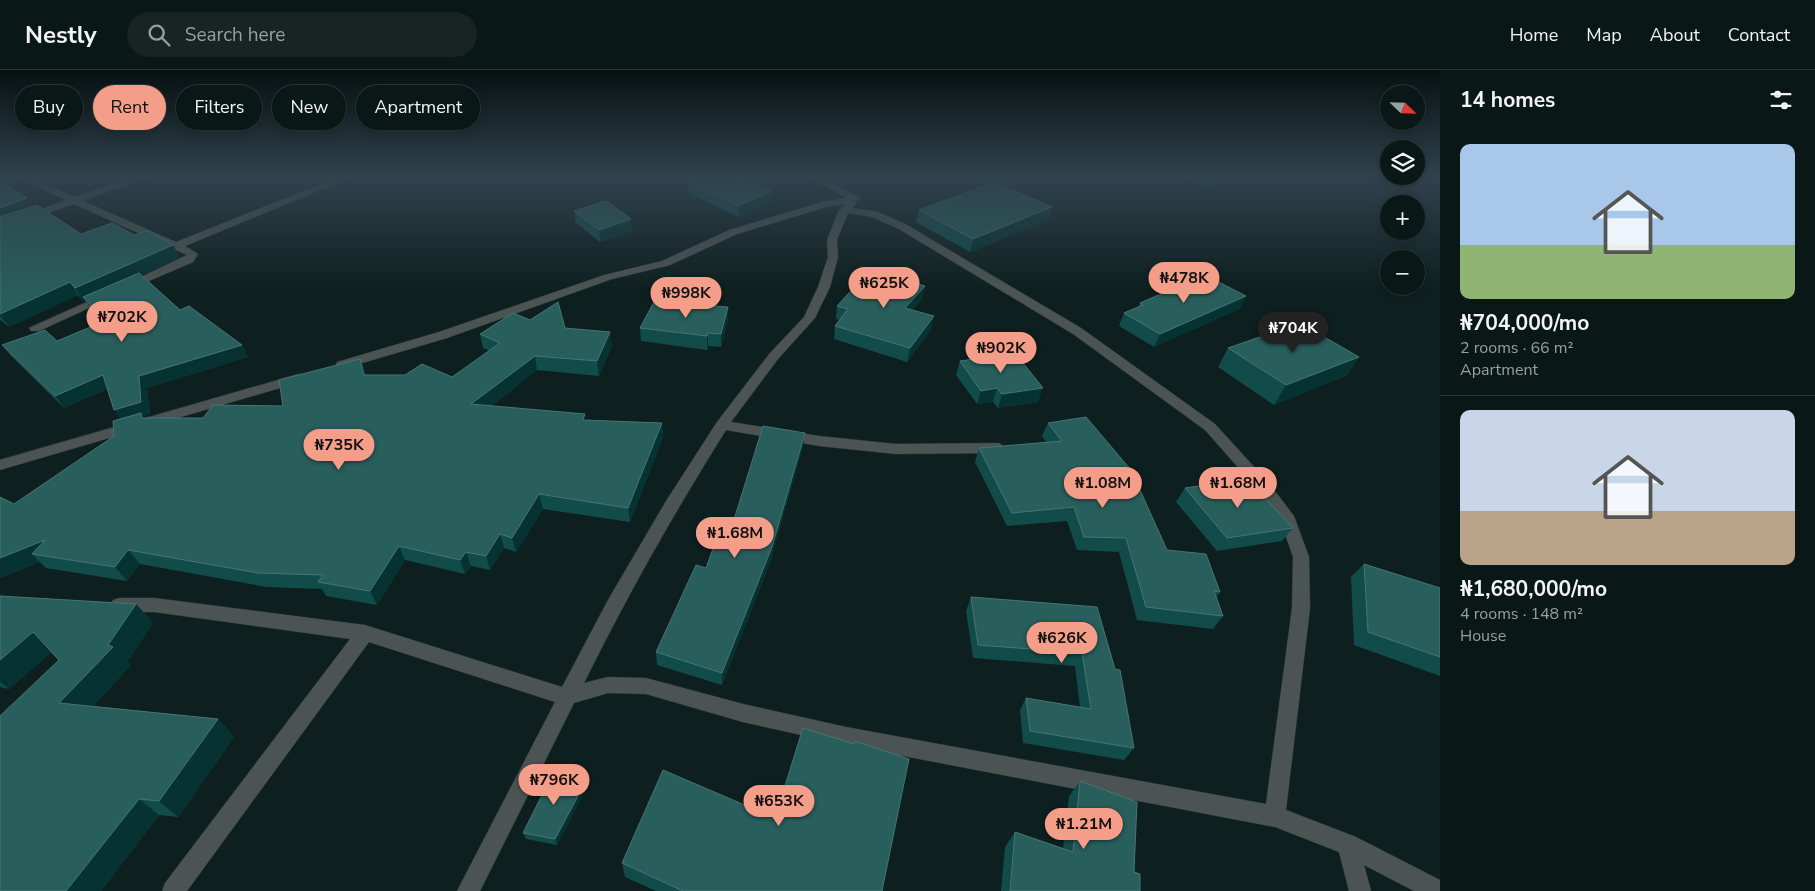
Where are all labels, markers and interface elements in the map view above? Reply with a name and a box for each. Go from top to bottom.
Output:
search box [127,12,477,57]
text: Nestly [25,19,97,51]
icon: search [145,21,173,49]
text: Search here [185,22,285,48]
text: Home [1510,23,1558,47]
text: Map [1586,23,1622,47]
text: About [1650,23,1700,47]
text: Contact [1728,23,1790,47]
chip: Buy [15,85,83,130]
chip: Rent [93,85,166,130]
chip: Filters [176,85,262,130]
chip: New [272,85,346,130]
chip: Apartment [356,85,480,130]
north arrow [1380,85,1425,130]
map controls [1380,85,1425,295]
text: 14 homes [1460,86,1555,114]
icon: filters [1767,86,1795,114]
button: layers [1380,140,1425,185]
icon: home [1583,177,1673,267]
button: + [1380,195,1425,240]
button: − [1380,250,1425,295]
pin: ₦478K [1149,262,1219,304]
pin: ₦625K [849,266,919,309]
text: ₦478K [1159,267,1209,289]
text: ₦625K [859,272,909,294]
pin: ₦998K [651,276,721,319]
text: ₦998K [661,282,711,304]
pin: ₦702K [87,300,157,343]
text: ₦702K [97,306,147,328]
text: ₦704,000/mo [1460,309,1589,337]
pin: ₦704K [1258,312,1328,354]
text: ₦704K [1268,317,1318,339]
pin: ₦902K [966,332,1036,374]
text: ₦902K [976,337,1026,359]
text: 2 rooms · 66 m² [1460,337,1573,359]
text: Apartment [1460,359,1538,381]
pin: ₦735K [304,428,374,471]
text: ₦735K [314,434,364,456]
icon: home [1583,442,1673,532]
pin: ₦1.08M [1062,466,1144,509]
pin: ₦1.68M [1197,466,1279,509]
text: ₦1.08M [1075,472,1131,494]
text: ₦1.68M [1210,472,1266,494]
pin: ₦1.68M [694,516,776,559]
text: ₦1.68M [707,522,763,544]
text: ₦1,680,000/mo [1460,575,1607,603]
text: 4 rooms · 148 m² [1460,603,1583,625]
pin: ₦626K [1027,622,1097,664]
text: House [1460,625,1506,647]
text: ₦626K [1037,627,1087,649]
pin: ₦796K [519,764,589,806]
text: ₦796K [529,769,579,791]
pin: ₦653K [744,784,814,827]
text: ₦653K [754,790,804,812]
pin: ₦1.21M [1043,808,1125,850]
text: ₦1.21M [1056,813,1112,835]

